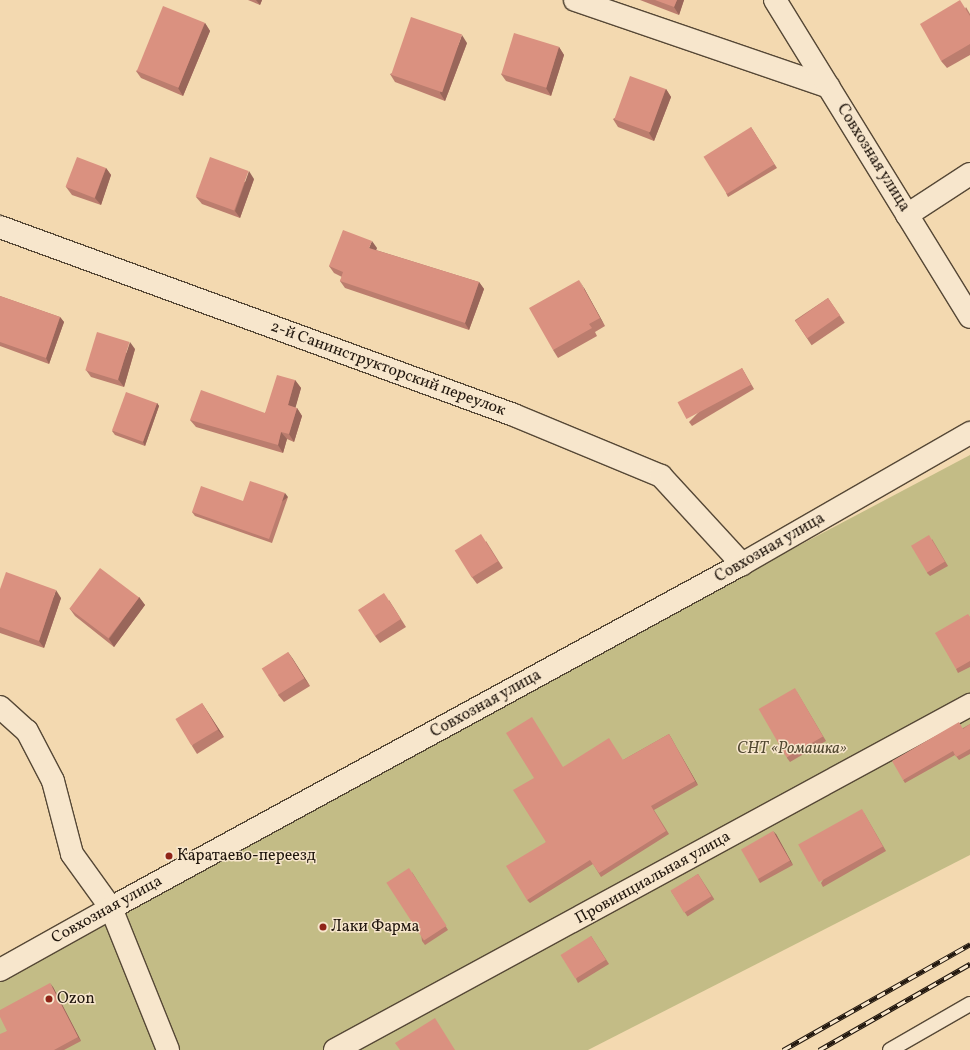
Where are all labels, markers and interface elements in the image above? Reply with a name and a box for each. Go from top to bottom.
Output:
street label: Совхозная улица [832,100,914,216]
street label: 2-й Санинструкторский переулок [268,317,508,421]
street label: Совхозная улица [712,509,828,587]
street label: Совхозная улица [427,666,545,742]
park label: СНТ «Ромашка» [737,739,847,759]
street label: Провинциальная улица [572,827,734,929]
place label: Каратаево-переезд [177,846,316,866]
marker: Каратаево-переезд [164,851,174,861]
street label: Совхозная улица [48,872,166,948]
place label: Лаки Фарма [331,917,419,937]
marker: Лаки Фарма [318,922,328,932]
place label: Ozon [57,989,95,1009]
marker: Ozon [44,994,54,1004]

